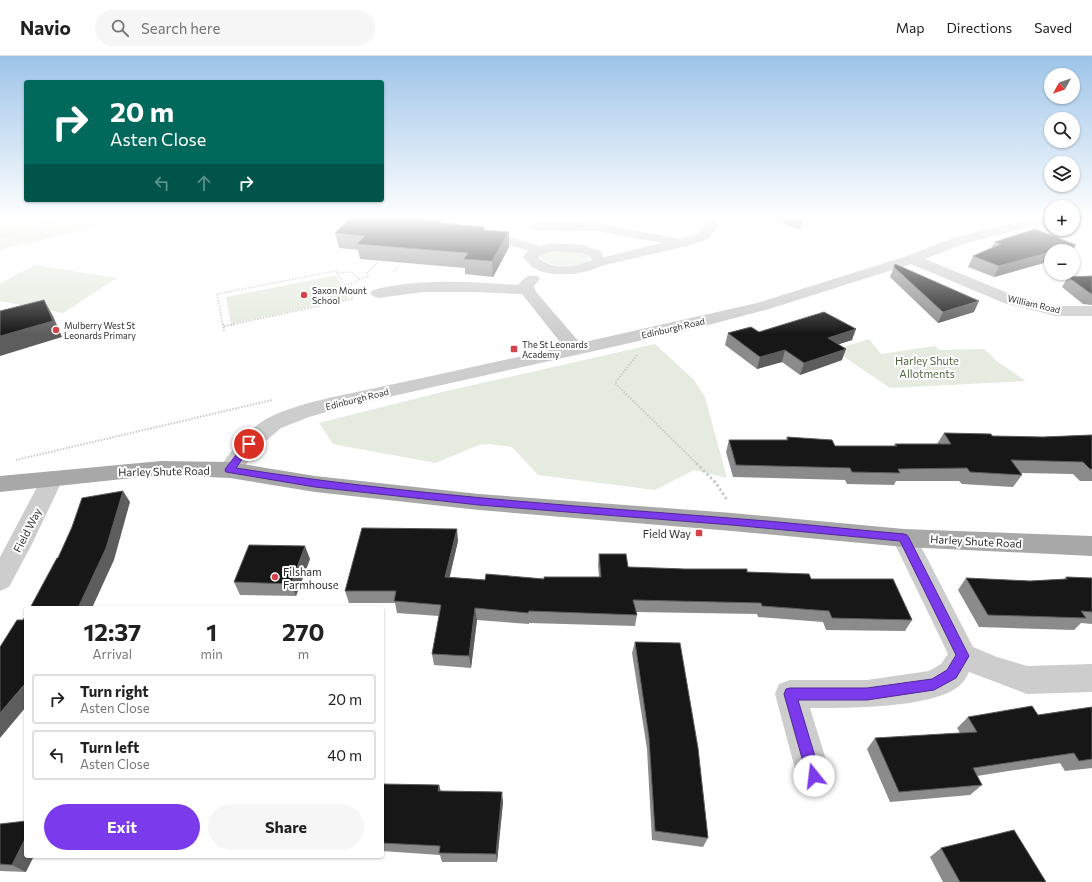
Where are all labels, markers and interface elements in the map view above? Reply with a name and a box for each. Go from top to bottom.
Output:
search box [95,10,375,46]
text: Navio [20,16,71,39]
icon: search [109,17,131,39]
text: Search here [141,19,220,37]
text: Map [896,19,925,36]
text: Directions [947,19,1012,36]
text: Saved [1034,19,1072,36]
north arrow [1044,68,1080,104]
map controls [1044,68,1080,280]
text: 20 m [110,94,174,128]
icon: right [44,96,96,148]
button: search [1044,112,1080,148]
text: Asten Close [110,128,206,150]
button: layers [1044,156,1080,192]
icon: left [151,172,173,194]
icon: ahead [193,172,215,194]
icon: right [235,172,257,194]
button: + [1044,200,1080,236]
button: − [1044,244,1080,280]
place label: Saxon Mount School [312,285,367,306]
marker: Saxon Mount School [299,290,309,300]
street label: William Road [1007,293,1061,315]
street label: Edinburgh Road [640,315,706,341]
place label: Mulberry West St Leonards Primary [64,320,136,341]
marker: Mulberry West St Leonards Primary [51,325,61,335]
place label: The St Leonards Academy [522,339,588,360]
marker: The St Leonards Academy [509,344,519,354]
park label: Harley Shute Allotments [895,354,959,380]
street label: Edinburgh Road [324,386,390,412]
pin [232,427,266,461]
icon: arrive [238,433,260,455]
street label: Harley Shute Road [118,464,210,478]
street label: Field Way [10,505,44,554]
place label: Field Way [643,527,691,540]
marker: Field Way [694,528,704,538]
street label: Harley Shute Road [930,532,1022,550]
place label: Filsham Farmhouse [283,565,339,591]
marker: Filsham Farmhouse [270,572,280,582]
text: 12:37 [83,617,141,646]
text: 1 [206,617,217,646]
text: 270 [282,617,325,646]
text: Arrival [93,646,132,662]
text: min [201,646,223,662]
text: m [298,646,309,662]
text: Turn right [80,682,149,700]
icon: right [46,688,68,710]
text: 20 m [328,690,362,708]
text: Asten Close [80,700,150,716]
text: Turn left [80,738,139,756]
icon: left [46,744,68,766]
text: 40 m [327,746,362,764]
position arrow [793,755,835,797]
text: Asten Close [80,756,150,772]
button: Exit [44,804,200,850]
button: Share [208,804,364,850]

